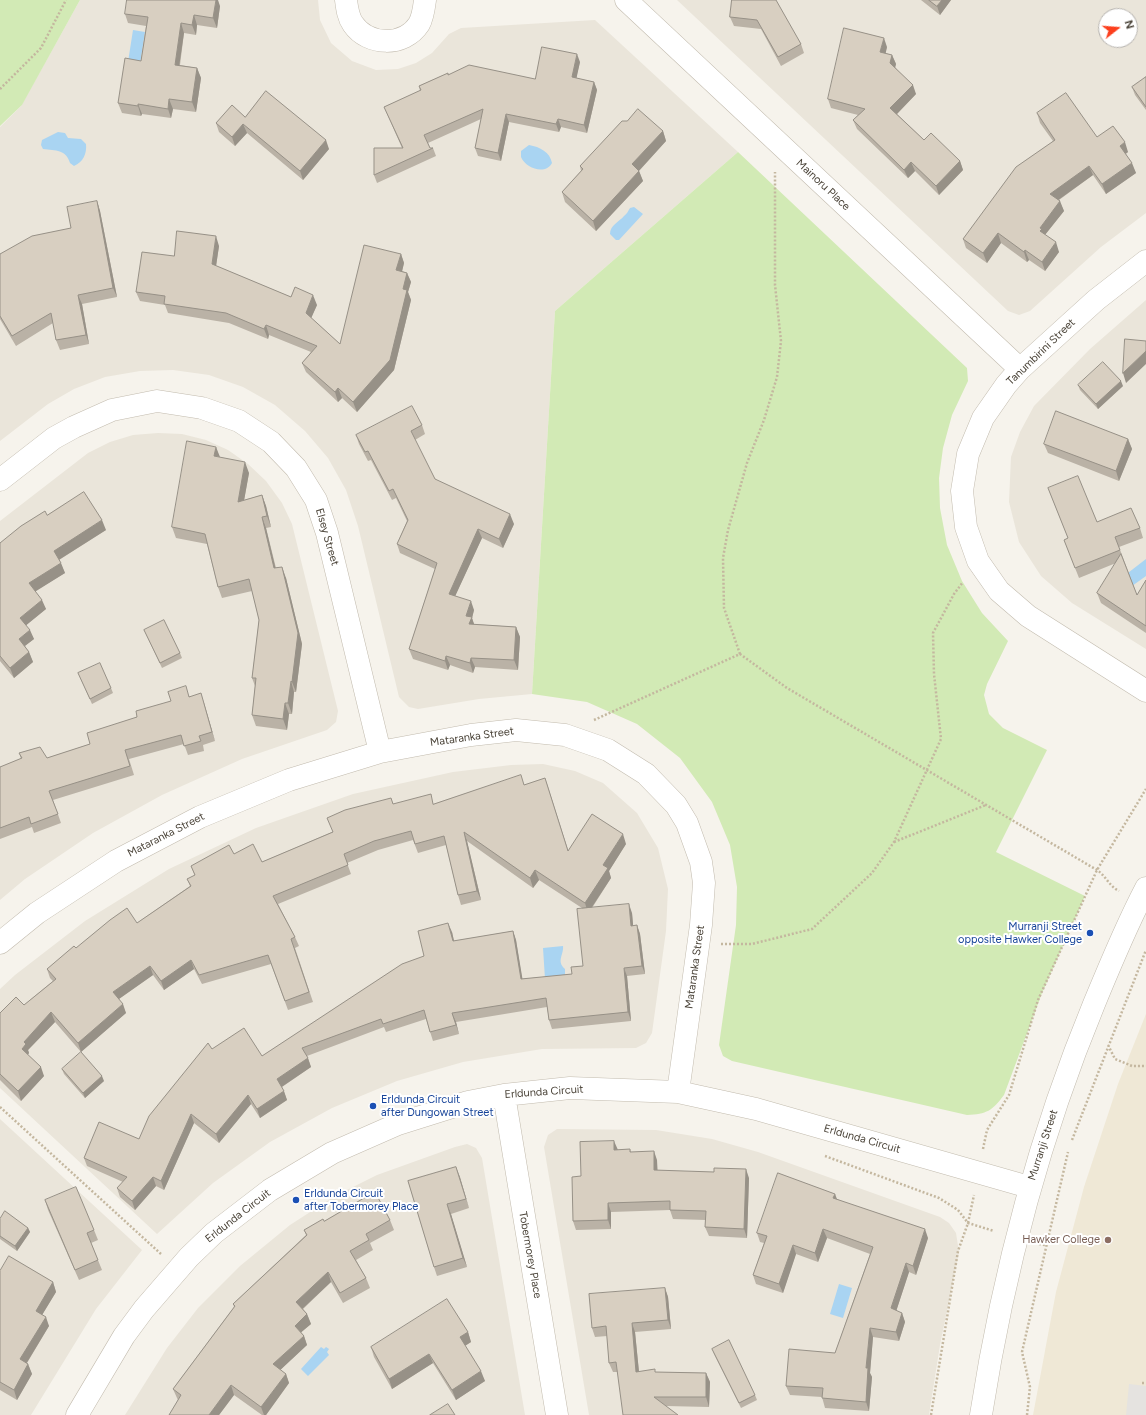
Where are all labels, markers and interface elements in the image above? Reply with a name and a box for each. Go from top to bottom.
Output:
north arrow [1098,8,1138,48]
text: N [1122,19,1136,31]
street label: Mainoru Place [793,157,853,213]
street label: Tanumbirini Street [1004,316,1078,388]
street label: Elsey Street [312,507,342,567]
street label: Mataranka Street [429,725,515,749]
street label: Mataranka Street [125,810,207,860]
place label: Murranji Street opposite Hawker College [958,920,1082,946]
street label: Mataranka Street [683,924,707,1010]
marker: Murranji Street opposite Hawker College [1085,928,1095,938]
street label: Erldunda Circuit [504,1083,584,1101]
place label: Erldunda Circuit after Dungowan Street [381,1093,494,1119]
marker: Erldunda Circuit after Dungowan Street [368,1101,378,1111]
street label: Murranji Street [1025,1108,1061,1182]
street label: Erldunda Circuit [822,1122,902,1156]
street label: Erldunda Circuit [203,1186,273,1246]
place label: Erldunda Circuit after Tobermorey Place [304,1187,418,1213]
marker: Erldunda Circuit after Tobermorey Place [291,1195,301,1205]
street label: Tobermorey Place [516,1210,544,1300]
place label: Hawker College [1022,1233,1100,1247]
marker: Hawker College [1103,1235,1113,1245]

